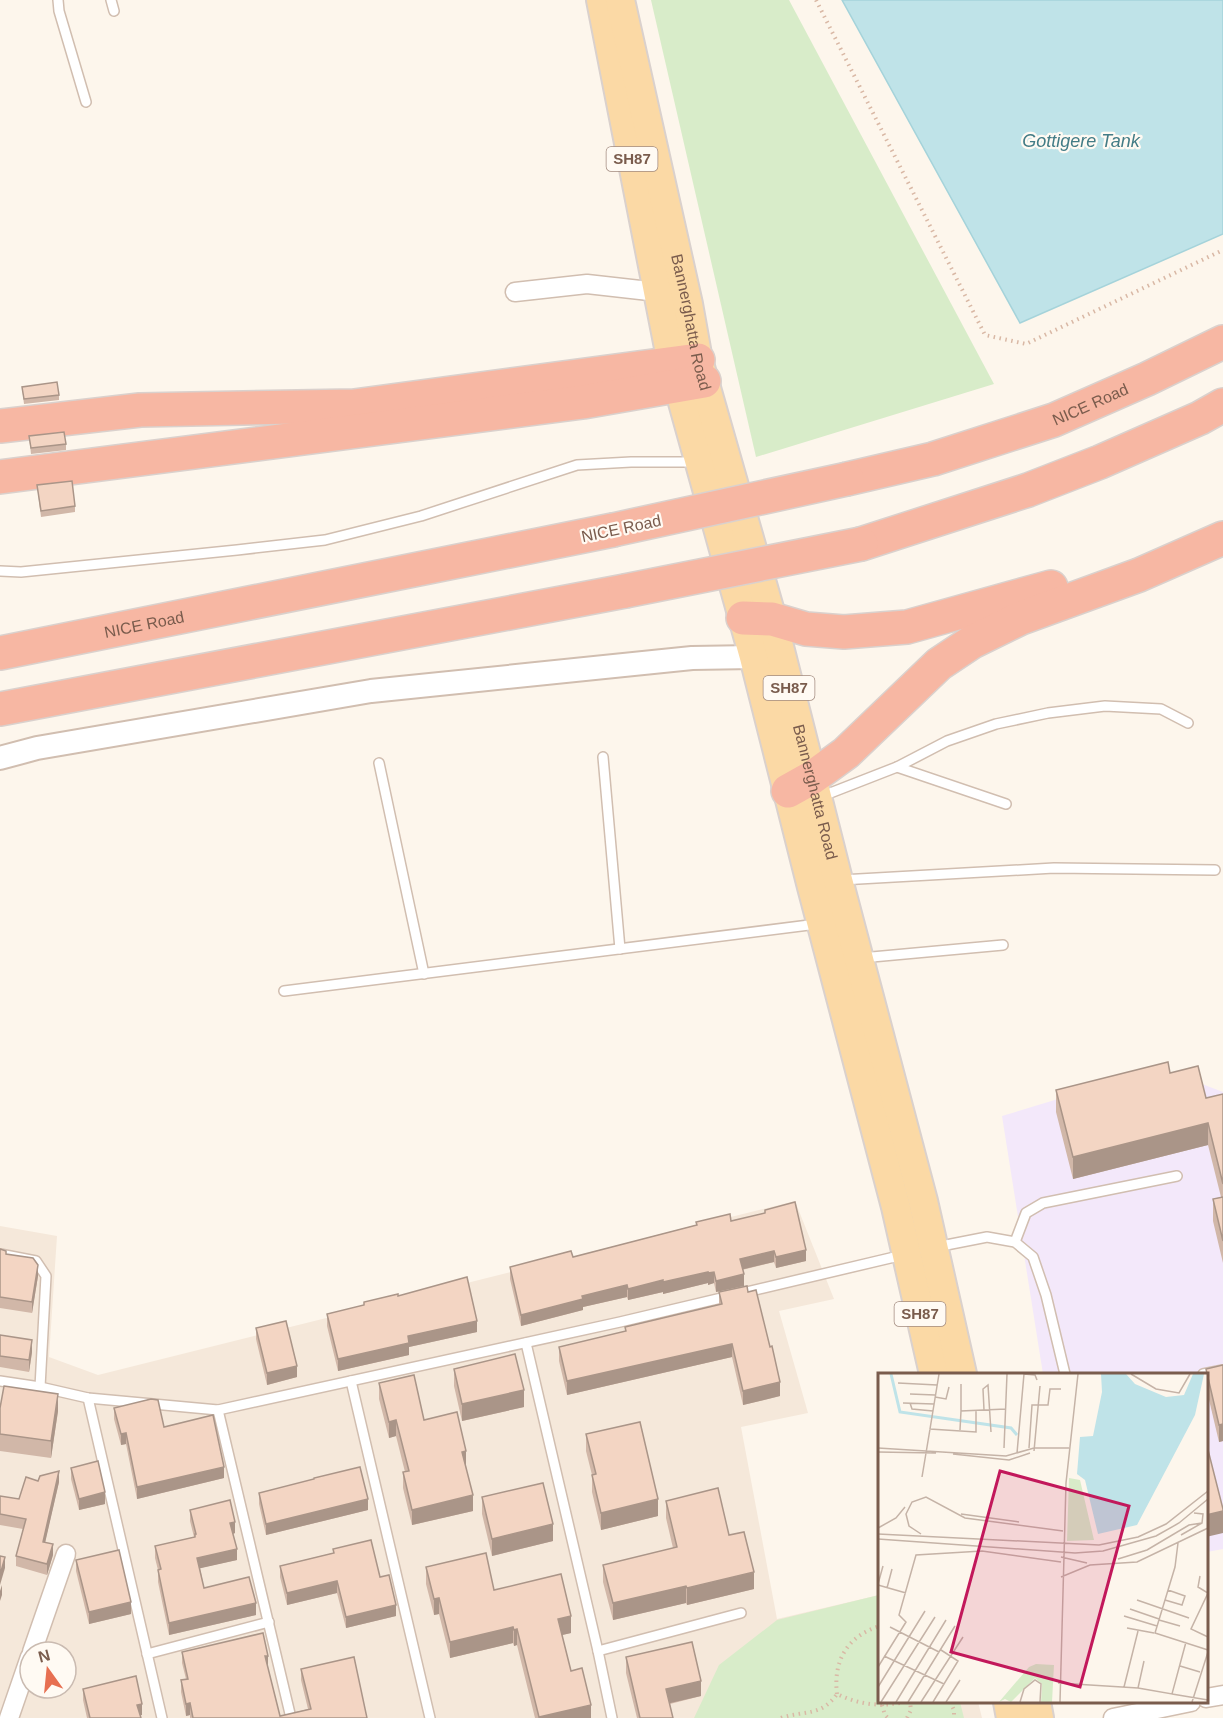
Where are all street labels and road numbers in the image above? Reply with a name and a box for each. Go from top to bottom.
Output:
road number: SH87 [606,147,658,171]
street label: Bannerghatta Road [668,253,714,392]
street label: NICE Road [1050,380,1131,429]
street label: NICE Road [580,512,662,545]
street label: NICE Road [103,608,186,641]
road number: SH87 [764,676,814,700]
street label: Bannerghatta Road [790,723,840,861]
road number: SH87 [894,1302,946,1326]

